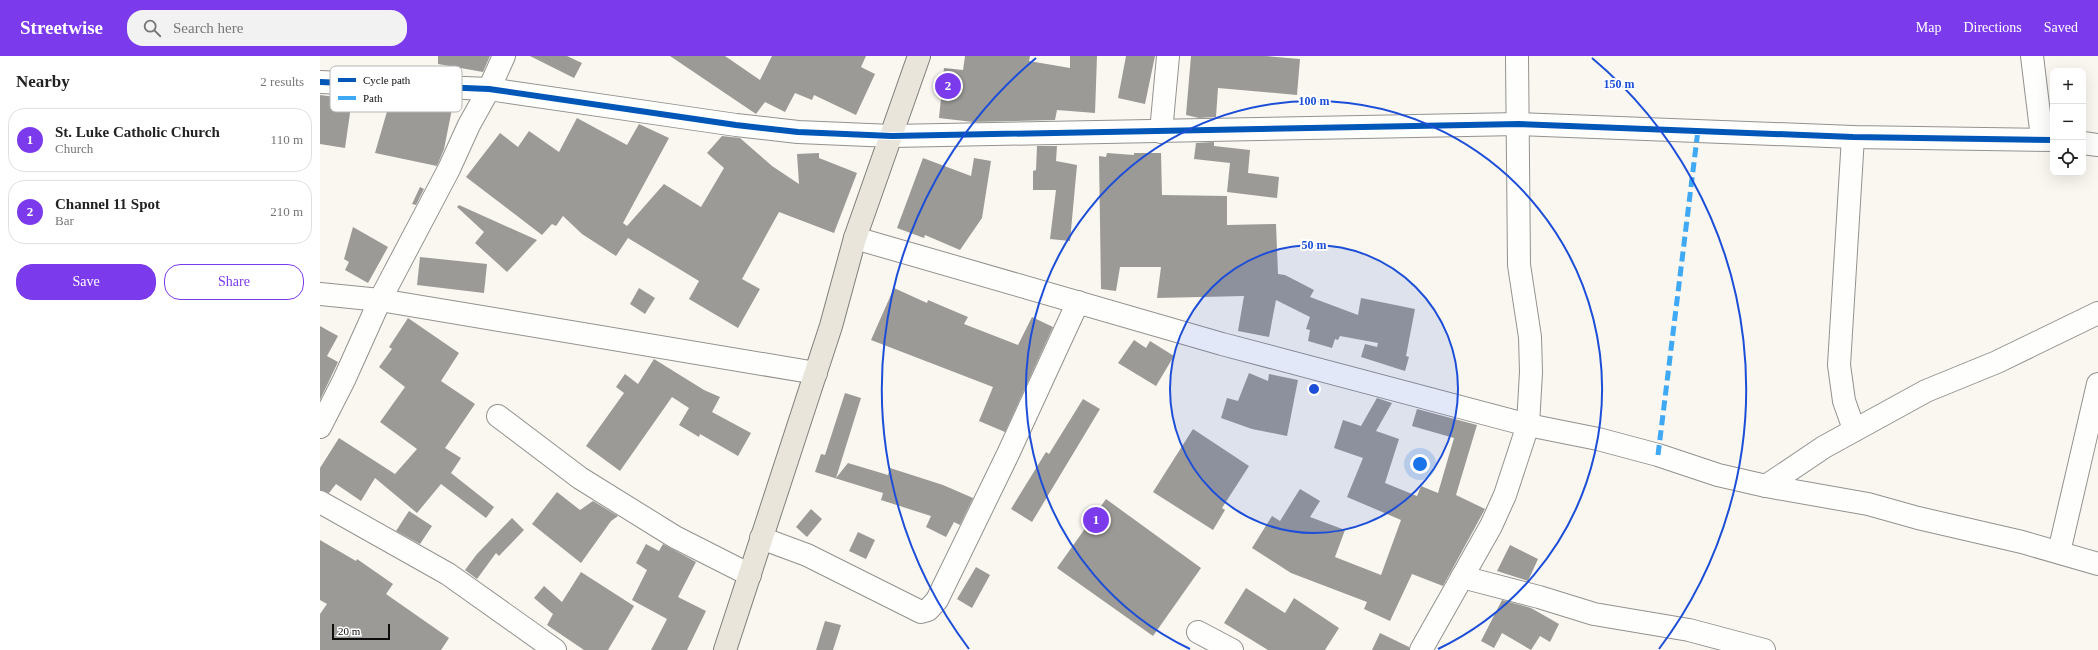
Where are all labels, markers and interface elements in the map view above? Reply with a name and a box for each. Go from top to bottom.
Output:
search box [127,10,407,46]
text: Streetwise [20,17,103,38]
icon: search [141,17,163,39]
text: Search here [173,20,243,36]
text: Map [1916,20,1941,35]
text: Directions [1963,20,2022,35]
text: Saved [2044,20,2078,35]
legend [330,66,462,112]
map controls [2050,68,2086,176]
button: + [2050,68,2086,104]
pin: 2 [935,71,961,101]
text: Nearby [16,72,70,91]
text: 2 results [260,74,304,89]
text: Cycle path [363,74,411,86]
text: 150 m [1604,77,1635,91]
text: Path [363,92,383,104]
text: 100 m [1299,94,1330,108]
button: − [2050,104,2086,140]
text: St. Luke Catholic Church [55,124,220,140]
text: 1 [27,132,33,147]
text: 110 m [271,132,303,147]
button: locate [2050,140,2086,176]
text: Church [55,141,93,156]
text: Channel 11 Spot [55,196,160,212]
text: 2 [27,204,33,219]
text: 210 m [270,204,303,219]
text: Bar [55,213,74,228]
text: 50 m [1302,238,1327,252]
button: Save [16,264,156,300]
button: Share [164,264,304,300]
centre of rings [1307,382,1321,396]
your location [1410,454,1430,474]
pin: 1 [1083,505,1109,535]
scale bar [332,622,390,641]
text: 20 m [338,625,360,637]

